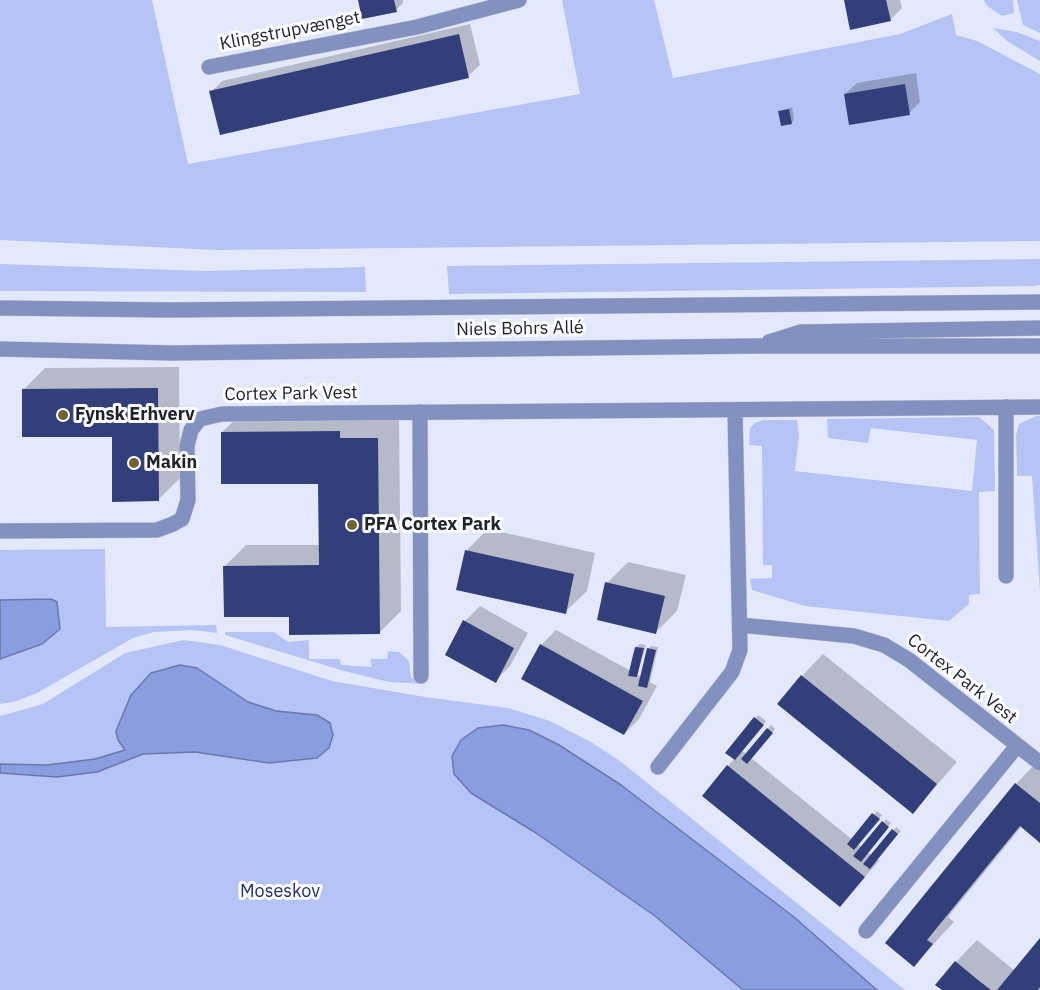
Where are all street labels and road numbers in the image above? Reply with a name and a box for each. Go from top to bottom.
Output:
street label: Klingstrupvænget [218,7,362,55]
street label: Niels Bohrs Allé [456,317,584,341]
street label: Cortex Park Vest [224,382,358,406]
street label: Cortex Park Vest [903,629,1021,729]

